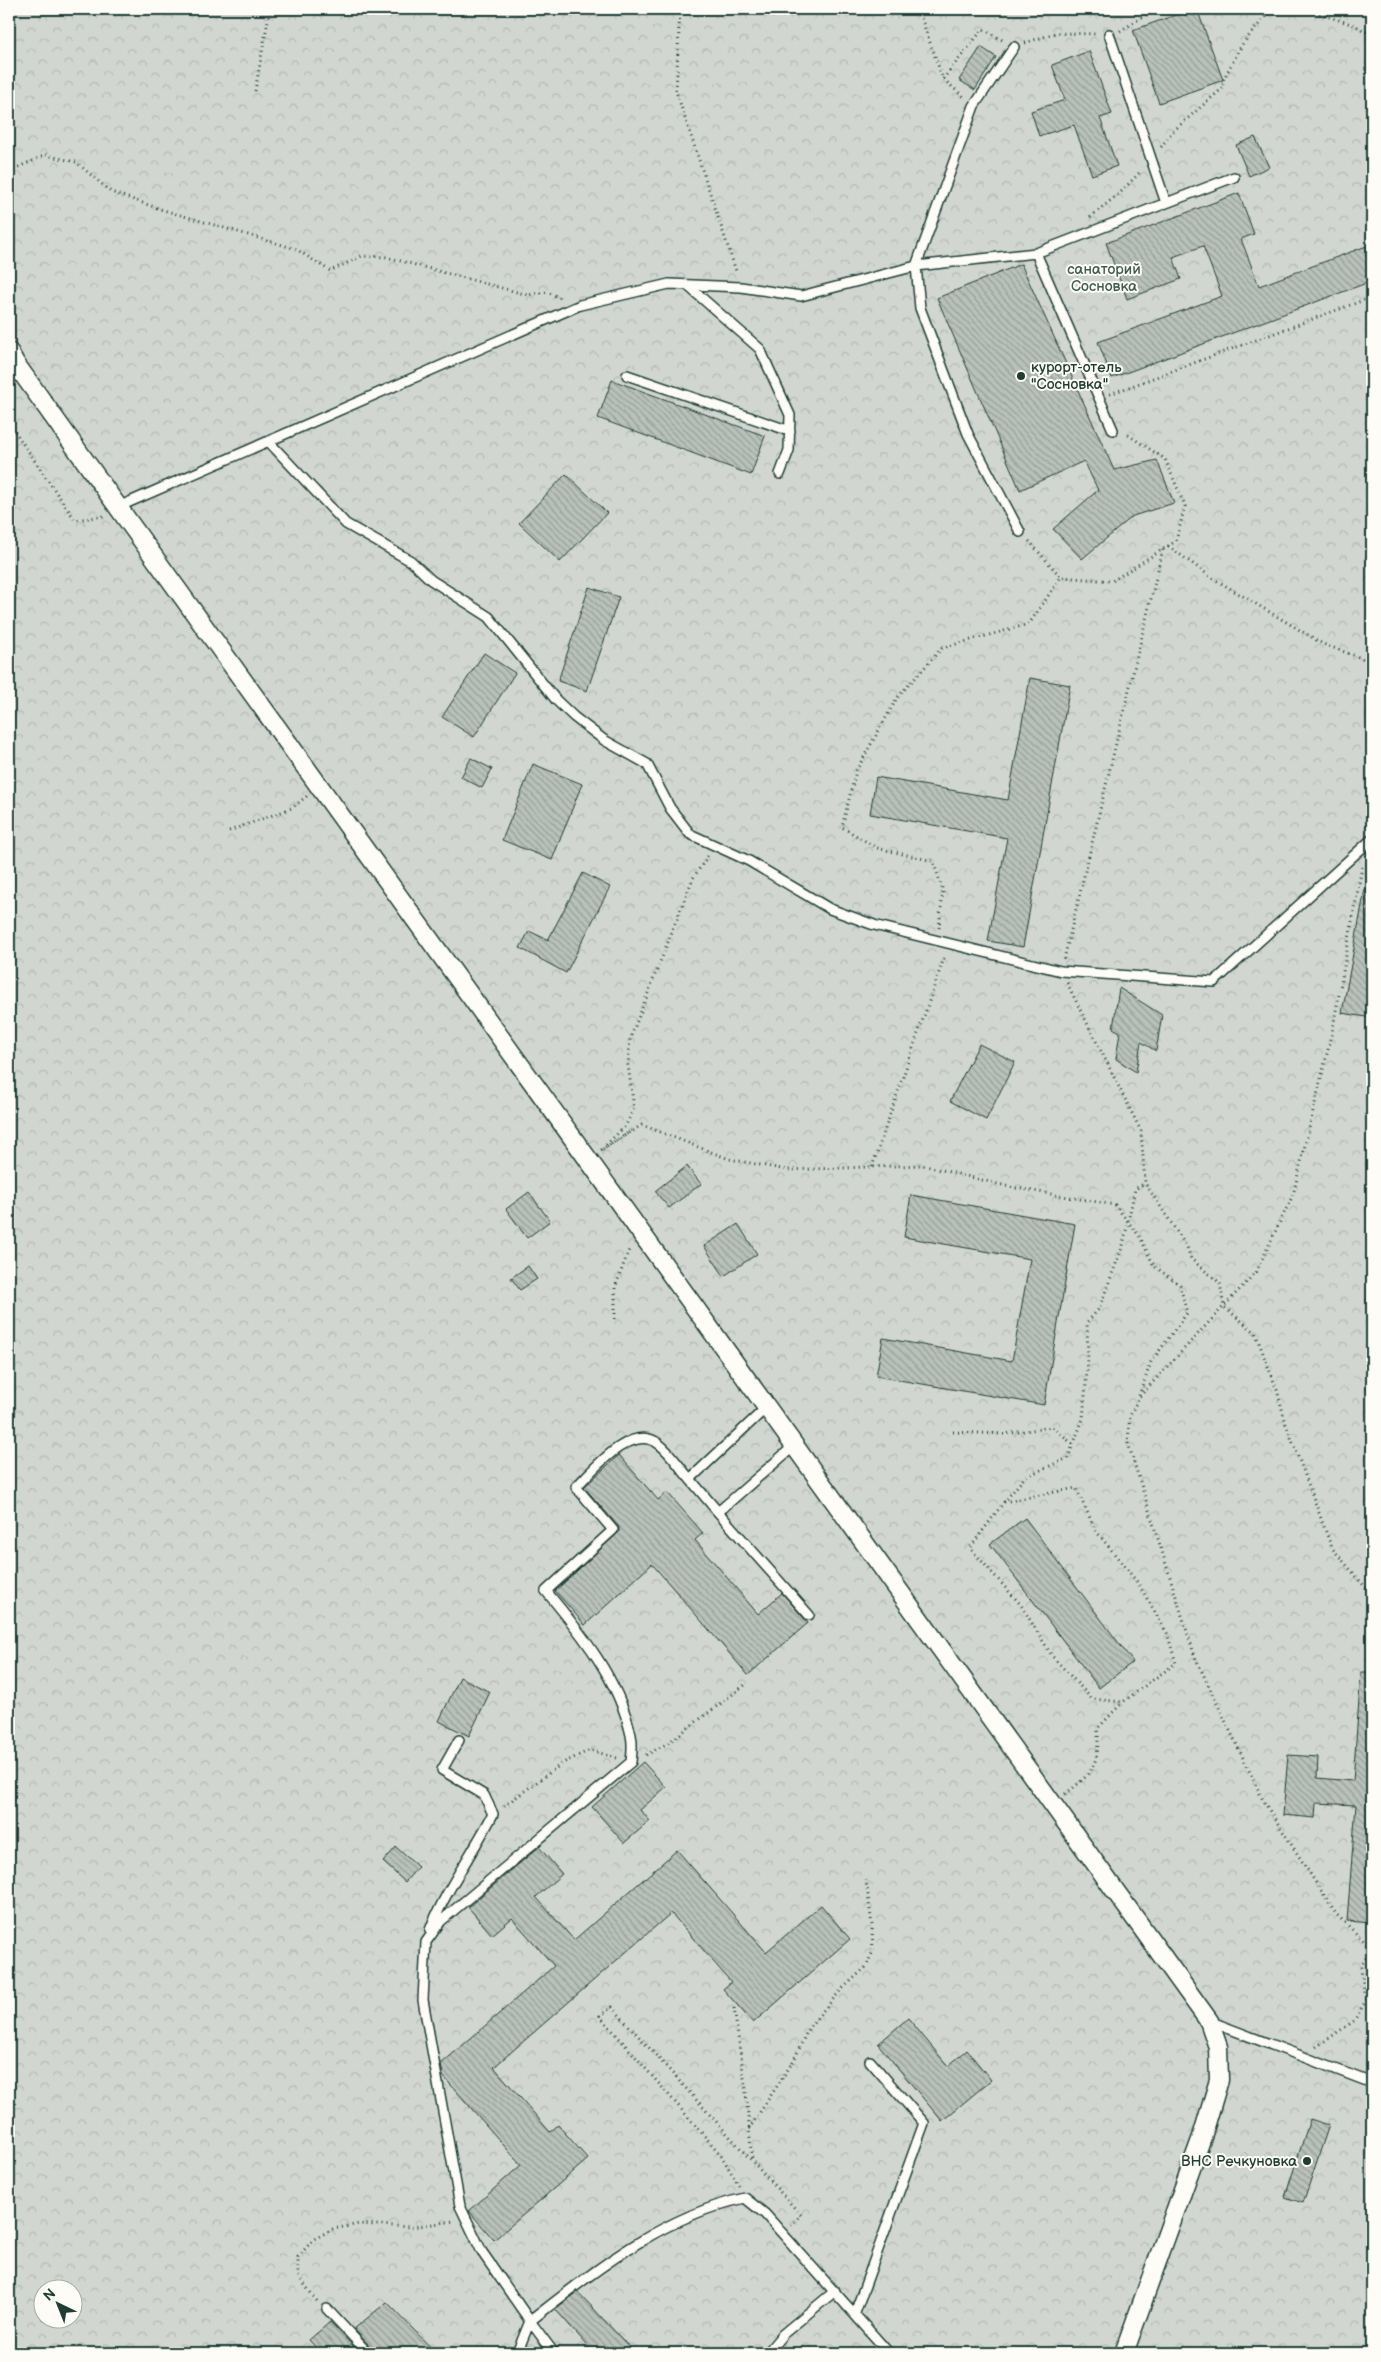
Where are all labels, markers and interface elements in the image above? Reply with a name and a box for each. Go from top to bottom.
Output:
park label: санаторий Сосновка [1067,260,1141,296]
place label: курорт-отель "Сосновка" [1031,358,1122,394]
marker: курорт-отель "Сосновка" [1015,370,1027,382]
place label: ВНС Речкуновка [1181,2152,1297,2171]
marker: ВНС Речкуновка [1301,2155,1313,2167]
north arrow [32,2280,82,2330]
text: N [40,2285,59,2305]

